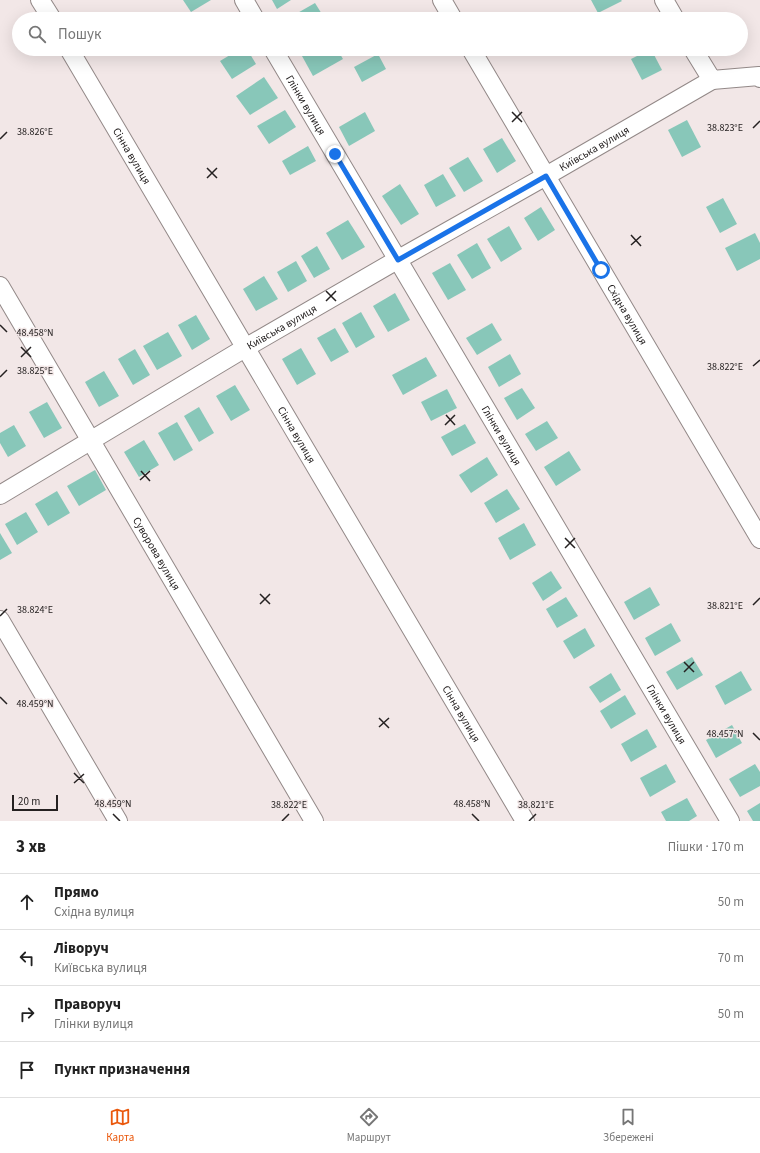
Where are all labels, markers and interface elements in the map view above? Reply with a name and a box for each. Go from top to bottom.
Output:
search box [12,12,748,56]
icon: search [26,23,48,45]
text: Пошук [58,24,101,45]
street label: Глінки вулиця [282,72,330,138]
text: 38.823°E [707,121,743,135]
street label: Київська вулиця [556,122,632,174]
text: 38.826°E [17,125,53,139]
street label: Сінна вулиця [109,125,155,187]
route end [326,145,344,163]
route start [592,261,610,279]
street label: Східна вулиця [604,281,651,347]
street label: Київська вулиця [244,301,320,353]
text: 48.458°N [16,326,54,340]
text: 38.822°E [707,360,743,374]
text: 38.825°E [17,364,53,378]
street label: Глінки вулиця [478,403,525,468]
street label: Сінна вулиця [274,404,319,466]
street label: Суворова вулиця [129,514,184,593]
text: 38.821°E [707,599,743,613]
text: 38.824°E [17,603,53,617]
street label: Глінки вулиця [643,681,690,747]
street label: Сінна вулиця [439,682,484,745]
text: 48.459°N [16,697,54,711]
text: 48.457°N [706,727,744,741]
scale bar [12,793,58,812]
text: 20 m [18,794,40,809]
text: 48.459°N [94,797,132,811]
text: 48.458°N [453,797,491,811]
text: 38.822°E [271,798,307,812]
text: 38.821°E [518,798,554,812]
text: 3 хв [16,835,46,859]
text: Пішки · 170 m [668,838,744,856]
text: Прямо [54,882,99,903]
icon: ahead [16,891,38,913]
text: 50 m [718,893,744,911]
text: Східна вулиця [54,903,135,921]
text: Ліворуч [54,938,109,959]
icon: left [16,947,38,969]
text: 70 m [718,949,744,967]
text: Київська вулиця [54,959,147,977]
text: Праворуч [54,994,121,1015]
icon: right [16,1003,38,1025]
text: 50 m [718,1005,744,1023]
text: Глінки вулиця [54,1015,134,1033]
icon: arrive [16,1059,38,1081]
text: Пункт призначення [54,1059,190,1080]
tab: Карта [106,1106,134,1145]
tab: Маршрут [347,1106,391,1145]
tab: Збережені [603,1106,654,1145]

